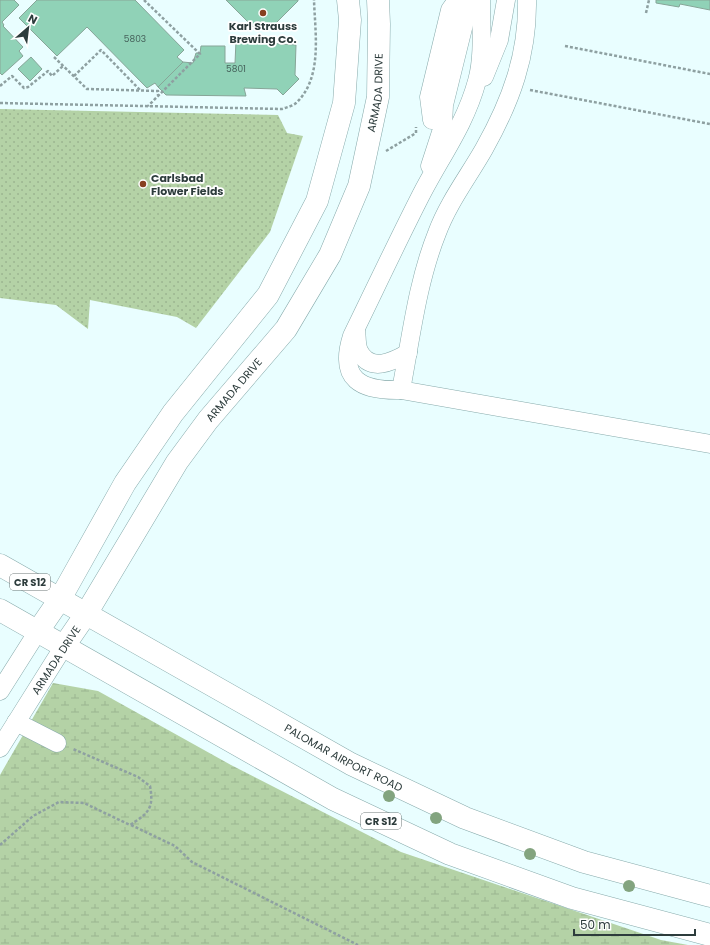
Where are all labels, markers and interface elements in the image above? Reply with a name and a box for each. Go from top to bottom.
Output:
north arrow [8,8,48,48]
marker: Karl Strauss Brewing Co. [258,8,268,18]
text: N [25,10,40,28]
place label: Karl Strauss Brewing Co. [229,18,297,47]
house number: 5803 [124,33,146,45]
street label: ARMADA DRIVE [363,53,387,134]
house number: 5801 [226,63,246,75]
place label: Carlsbad Flower Fields [151,170,224,199]
marker: Carlsbad Flower Fields [138,179,148,189]
street label: ARMADA DRIVE [202,354,266,425]
road number: CR S12 [10,574,50,590]
street label: ARMADA DRIVE [28,622,84,698]
street label: PALOMAR AIRPORT ROAD [281,720,406,795]
road number: CR S12 [361,813,401,829]
scale bar [574,911,695,937]
text: 50 m [580,916,611,933]

